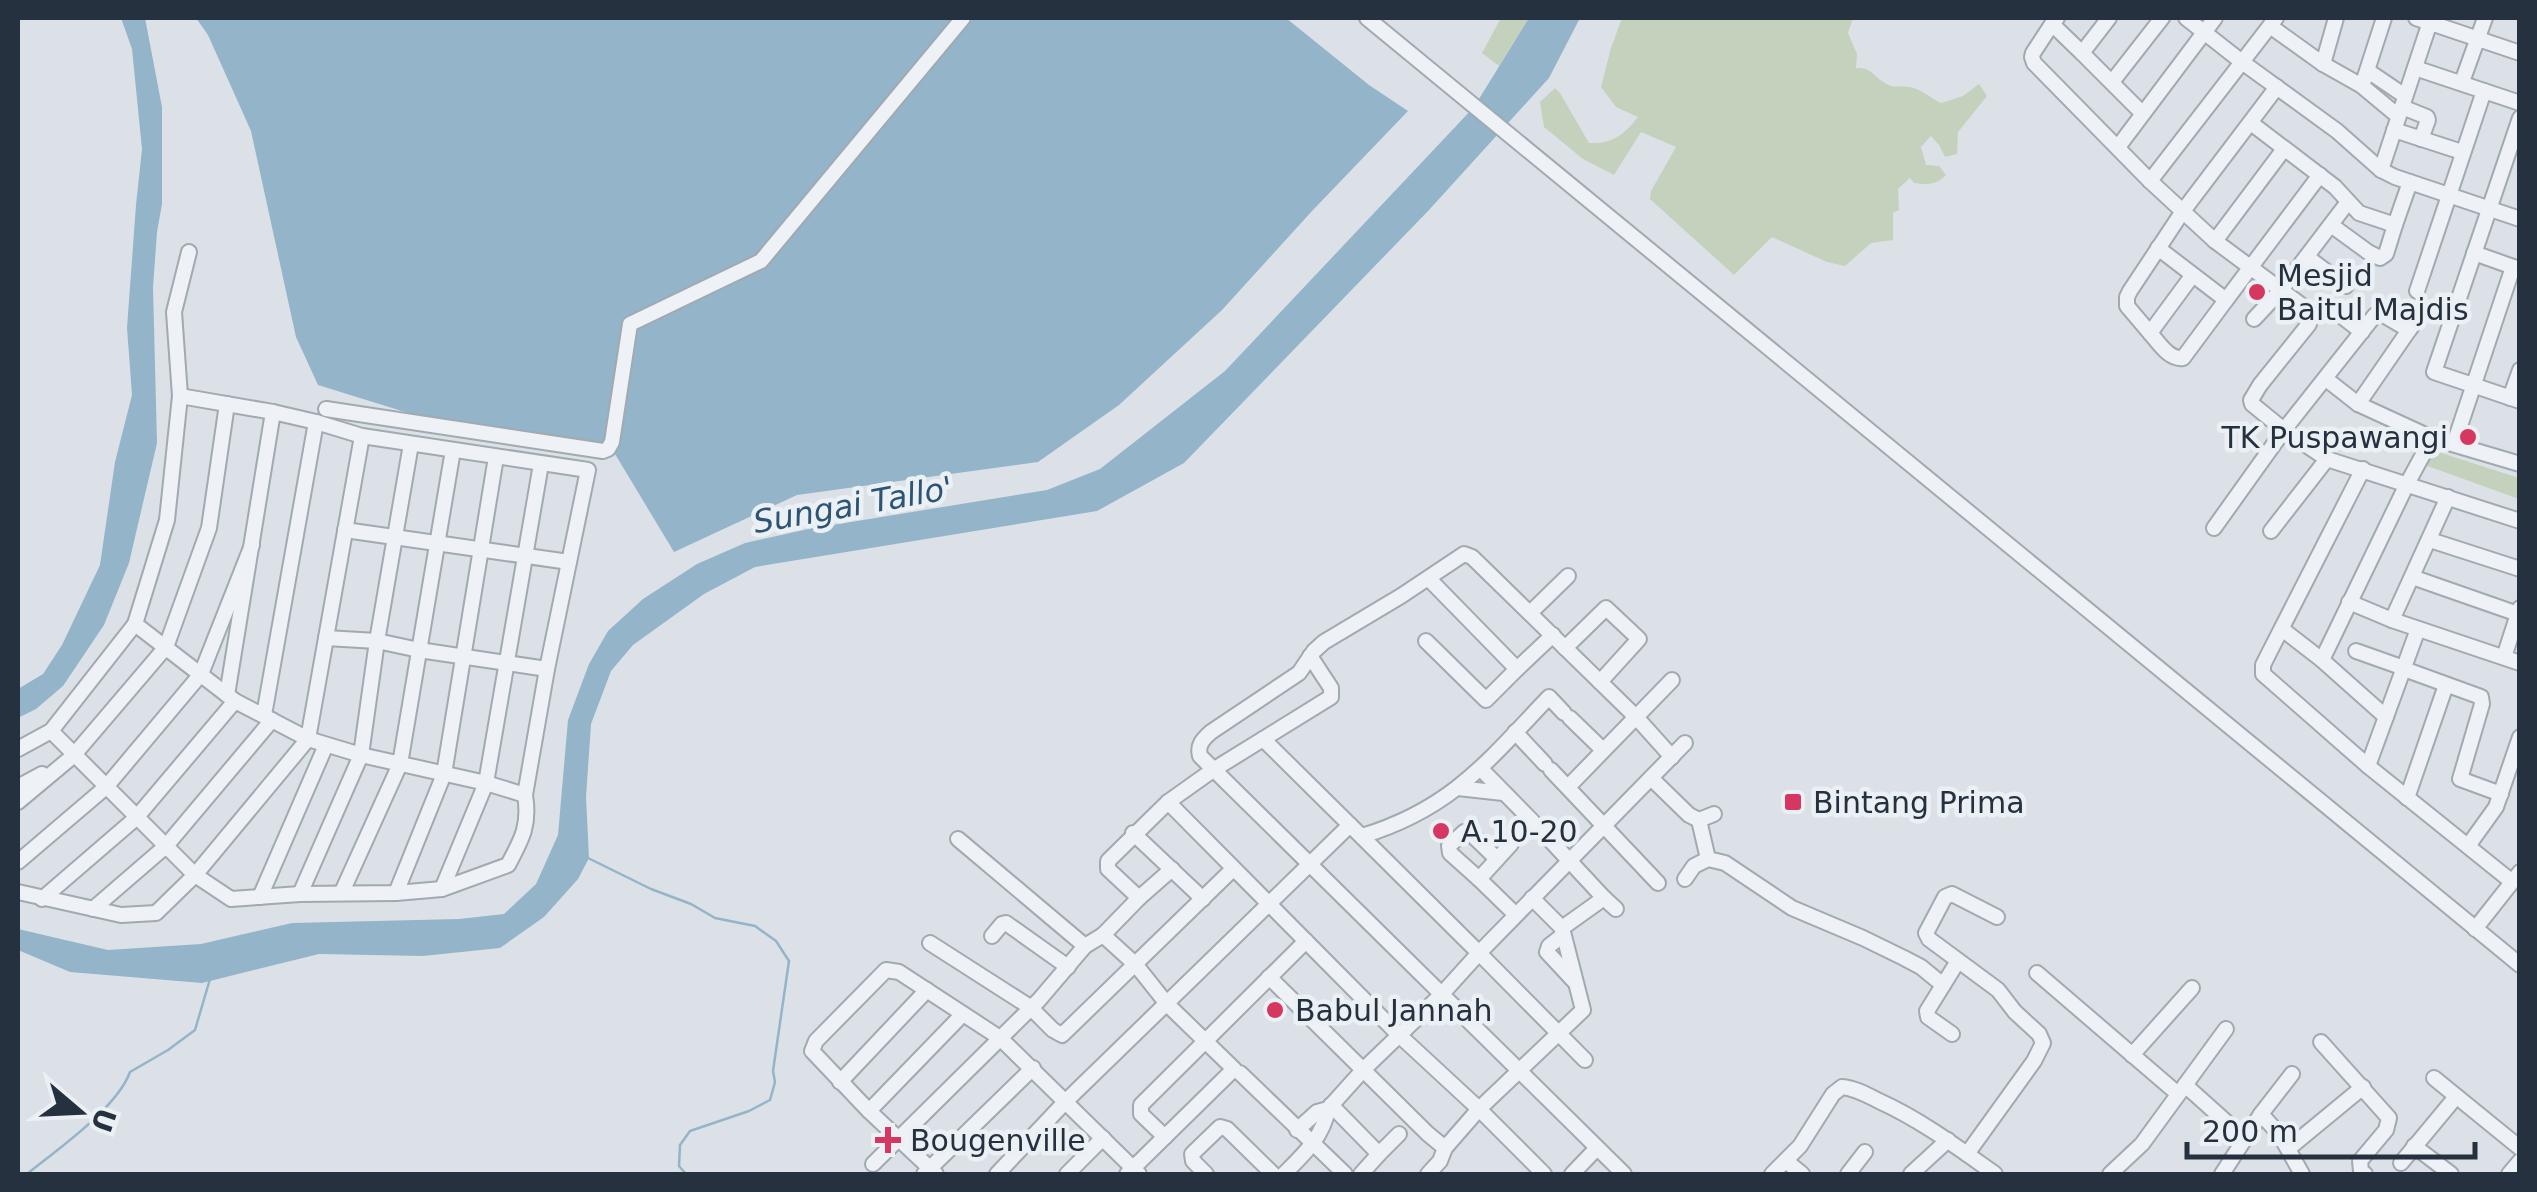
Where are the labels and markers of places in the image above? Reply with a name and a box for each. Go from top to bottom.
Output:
place label: Mesjid Baitul Majdis [2277,258,2469,327]
marker: Mesjid Baitul Majdis [2246,281,2268,303]
place label: TK Puspawangi [2221,420,2448,455]
marker: TK Puspawangi [2457,426,2479,448]
place label: Bintang Prima [1813,785,2025,820]
marker: Bintang Prima [1782,791,1804,813]
place label: A.10-20 [1461,814,1578,849]
marker: A.10-20 [1430,820,1452,842]
place label: Babul Jannah [1295,993,1493,1028]
marker: Babul Jannah [1264,999,1286,1021]
place label: Bougenville [910,1123,1086,1158]
marker: Bougenville [875,1127,901,1153]

